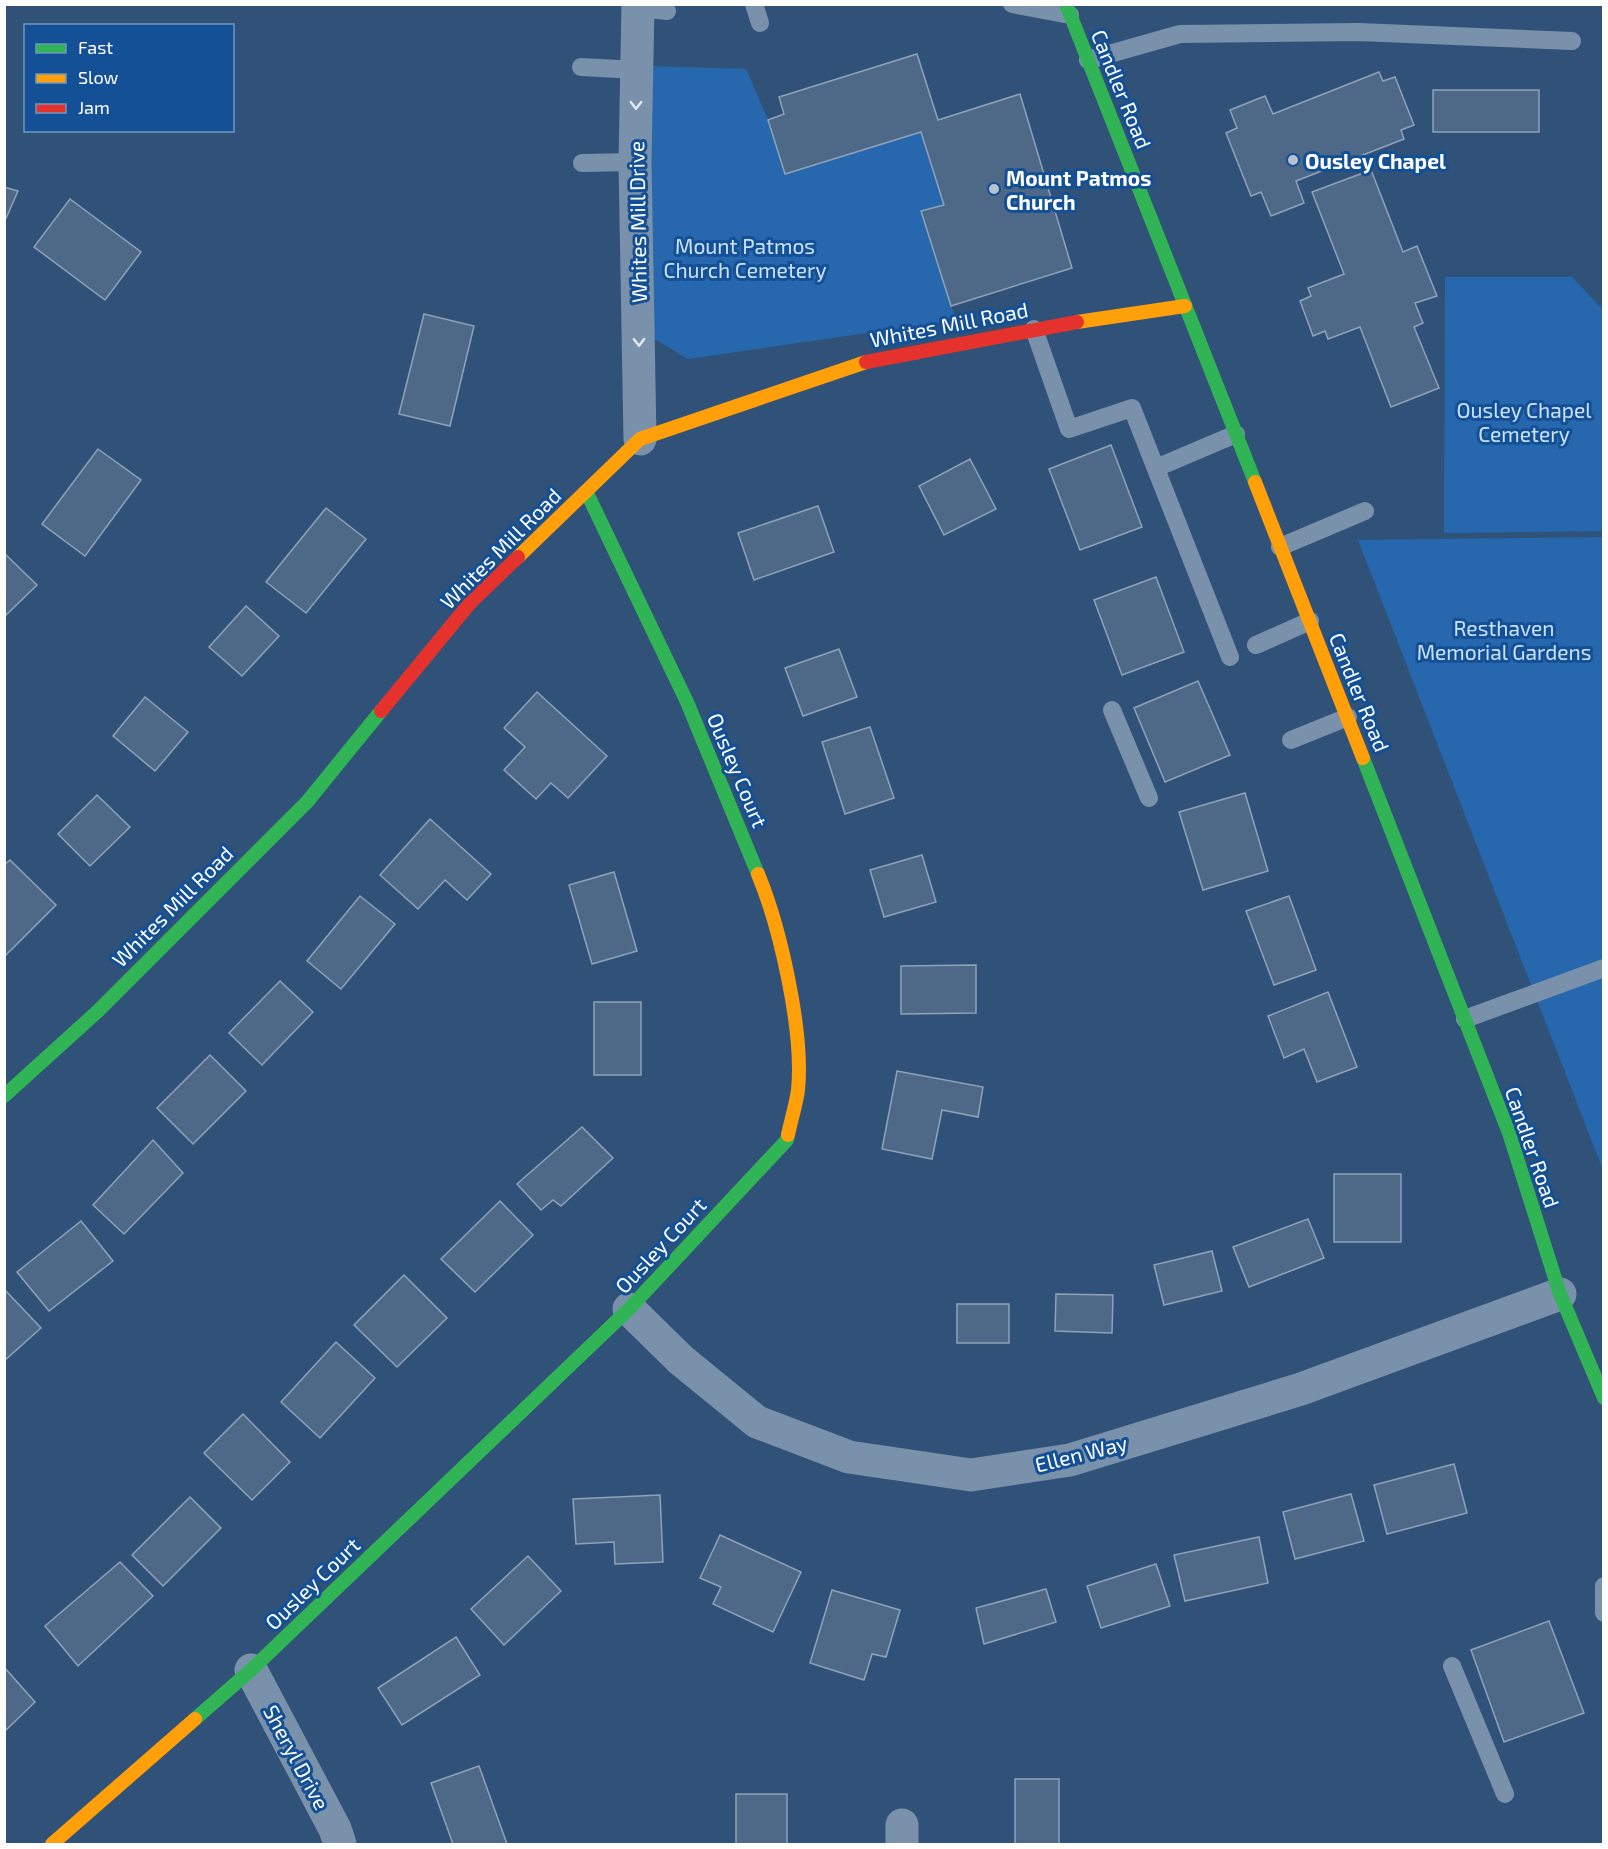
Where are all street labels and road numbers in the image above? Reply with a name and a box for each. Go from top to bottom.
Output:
street label: Candler Road [1087,26,1157,152]
street label: Whites Mill Drive [623,141,651,303]
street label: Whites Mill Road [868,296,1030,352]
street label: Whites Mill Road [434,482,566,614]
street label: Candler Road [1325,629,1395,755]
street label: Ousley Court [703,709,773,831]
street label: Whites Mill Road [106,840,238,972]
street label: Candler Road [1501,1083,1565,1211]
street label: Ousley Court [609,1192,711,1298]
street label: Ellen Way [1032,1429,1130,1477]
street label: Ousley Court [260,1532,364,1634]
street label: Sheryl Drive [259,1700,335,1814]

